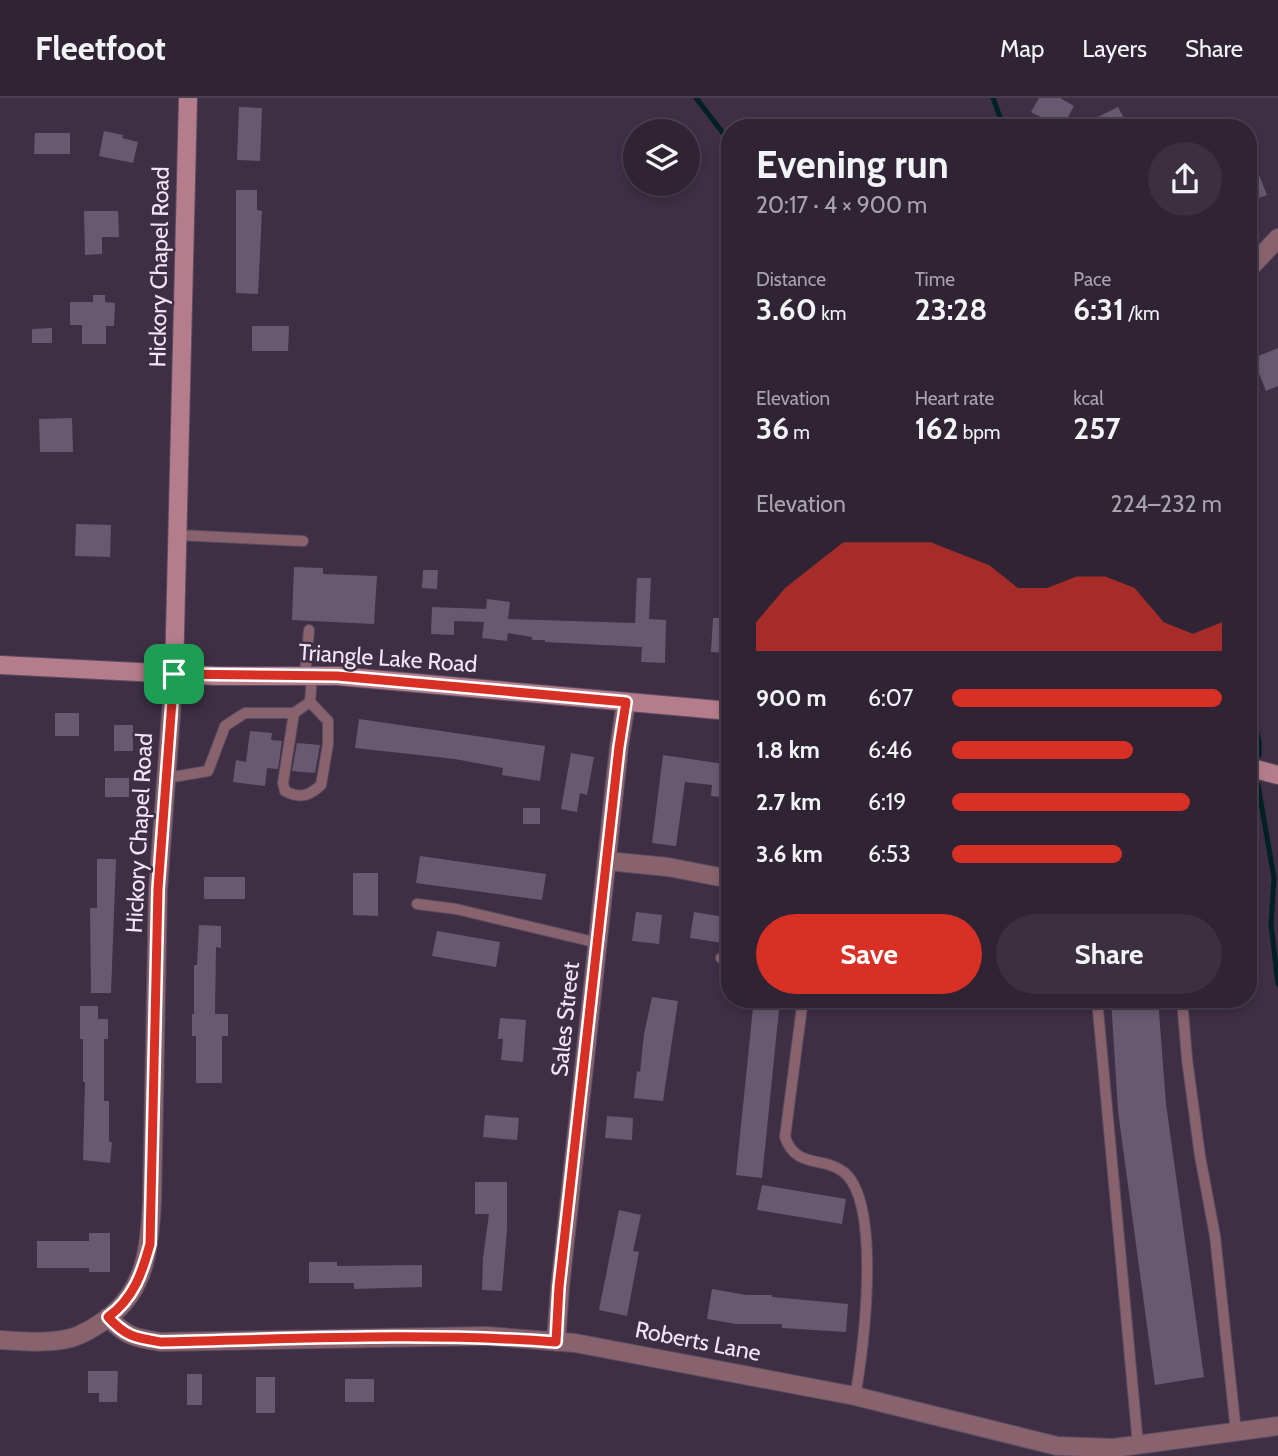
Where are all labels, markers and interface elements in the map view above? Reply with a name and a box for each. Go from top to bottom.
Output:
text: Fleetfoot [35,28,166,68]
text: Map [1000,34,1044,63]
text: Layers [1082,34,1147,63]
text: Share [1185,34,1243,63]
map controls [623,119,700,196]
button: layers [623,119,700,196]
text: Evening run [756,141,949,188]
button: share [1148,142,1222,216]
street label: Hickory Chapel Road [143,166,175,368]
text: 20:17 · 4 × 900 m [756,191,927,219]
text: Distance [756,268,826,291]
text: Time [915,268,955,291]
text: Pace [1073,268,1111,291]
text: 3.60 [756,291,817,328]
text: 23:28 [915,291,987,328]
text: 6:31 [1073,291,1124,328]
text: km [817,302,846,325]
text: /km [1124,302,1160,325]
text: Elevation [756,387,830,410]
text: Heart rate [915,387,994,410]
text: kcal [1073,387,1104,410]
text: 36 [756,410,789,447]
text: 162 [915,410,958,447]
text: 257 [1073,410,1121,447]
text: m [789,421,810,444]
text: bpm [958,421,1001,444]
text: Elevation [756,490,846,518]
text: 224–232 m [1111,490,1222,518]
street label: Triangle Lake Road [298,638,478,678]
pin [144,644,204,704]
icon: arrive [155,655,193,693]
text: 900 m [756,684,827,712]
text: 6:07 [868,684,913,712]
street label: Hickory Chapel Road [120,732,158,934]
text: 1.8 km [756,736,820,764]
text: 6:46 [868,736,912,764]
text: 2.7 km [756,788,821,816]
text: 6:19 [868,788,906,816]
text: 3.6 km [756,840,823,868]
text: 6:53 [868,840,911,868]
button: Save [756,914,982,994]
button: Share [996,914,1222,994]
street label: Sales Street [545,960,585,1078]
street label: Roberts Lane [633,1315,763,1367]

